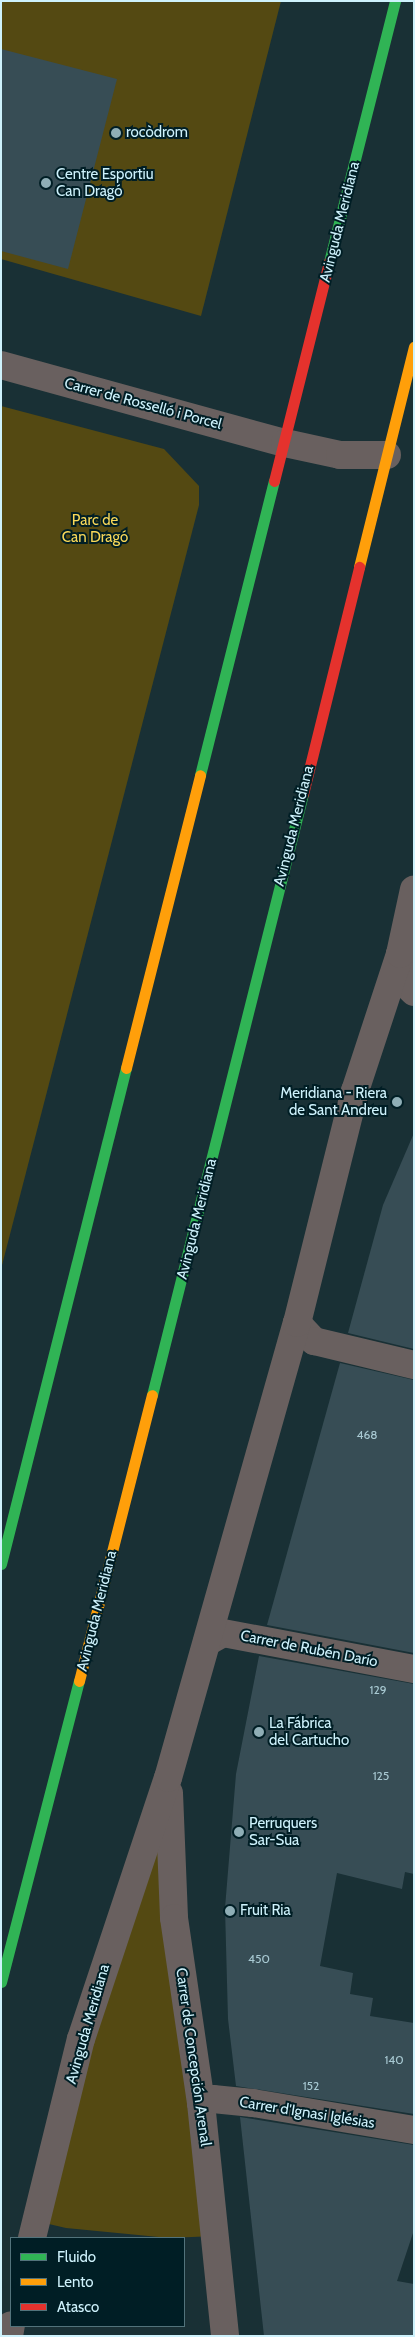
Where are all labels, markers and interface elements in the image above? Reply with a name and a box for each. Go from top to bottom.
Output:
place label: rocòdrom [126,124,188,142]
marker: rocòdrom [110,127,122,139]
street label: Avinguda Meridiana [316,160,364,284]
place label: Centre Esportiu Can Dragó [56,165,154,200]
marker: Centre Esportiu Can Dragó [40,177,52,189]
street label: Carrer de Rosselló i Porcel [62,374,224,434]
park label: Parc de Can Dragó [62,511,128,546]
street label: Avinguda Meridiana [270,764,318,888]
place label: Meridiana - Riera de Sant Andreu [280,1084,387,1119]
marker: Meridiana - Riera de Sant Andreu [391,1096,403,1108]
street label: Avinguda Meridiana [173,1157,221,1281]
house number: 468 [356,1428,378,1442]
street label: Avinguda Meridiana [73,1549,121,1673]
street label: Carrer de Rubén Darío [239,1627,379,1671]
house number: 129 [369,1683,387,1697]
place label: La Fábrica del Cartucho [269,1714,349,1749]
marker: La Fábrica del Cartucho [253,1726,265,1738]
house number: 125 [373,1769,389,1783]
place label: Perruquers Sar-Sua [249,1814,317,1849]
marker: Perruquers Sar-Sua [233,1826,245,1838]
place label: Fruit Ria [240,1902,291,1920]
marker: Fruit Ria [224,1905,236,1917]
house number: 450 [248,1952,270,1966]
street label: Avinguda Meridiana [62,1962,114,2086]
street label: Carrer de Concepción Arenal [172,1967,214,2147]
house number: 140 [384,2053,404,2067]
house number: 152 [303,2079,319,2093]
street label: Carrer d'Ignasi Iglésias [238,2093,376,2133]
legend [10,2237,185,2327]
text: Fluido [57,2248,96,2266]
text: Lento [57,2273,94,2291]
text: Atasco [57,2298,99,2316]

